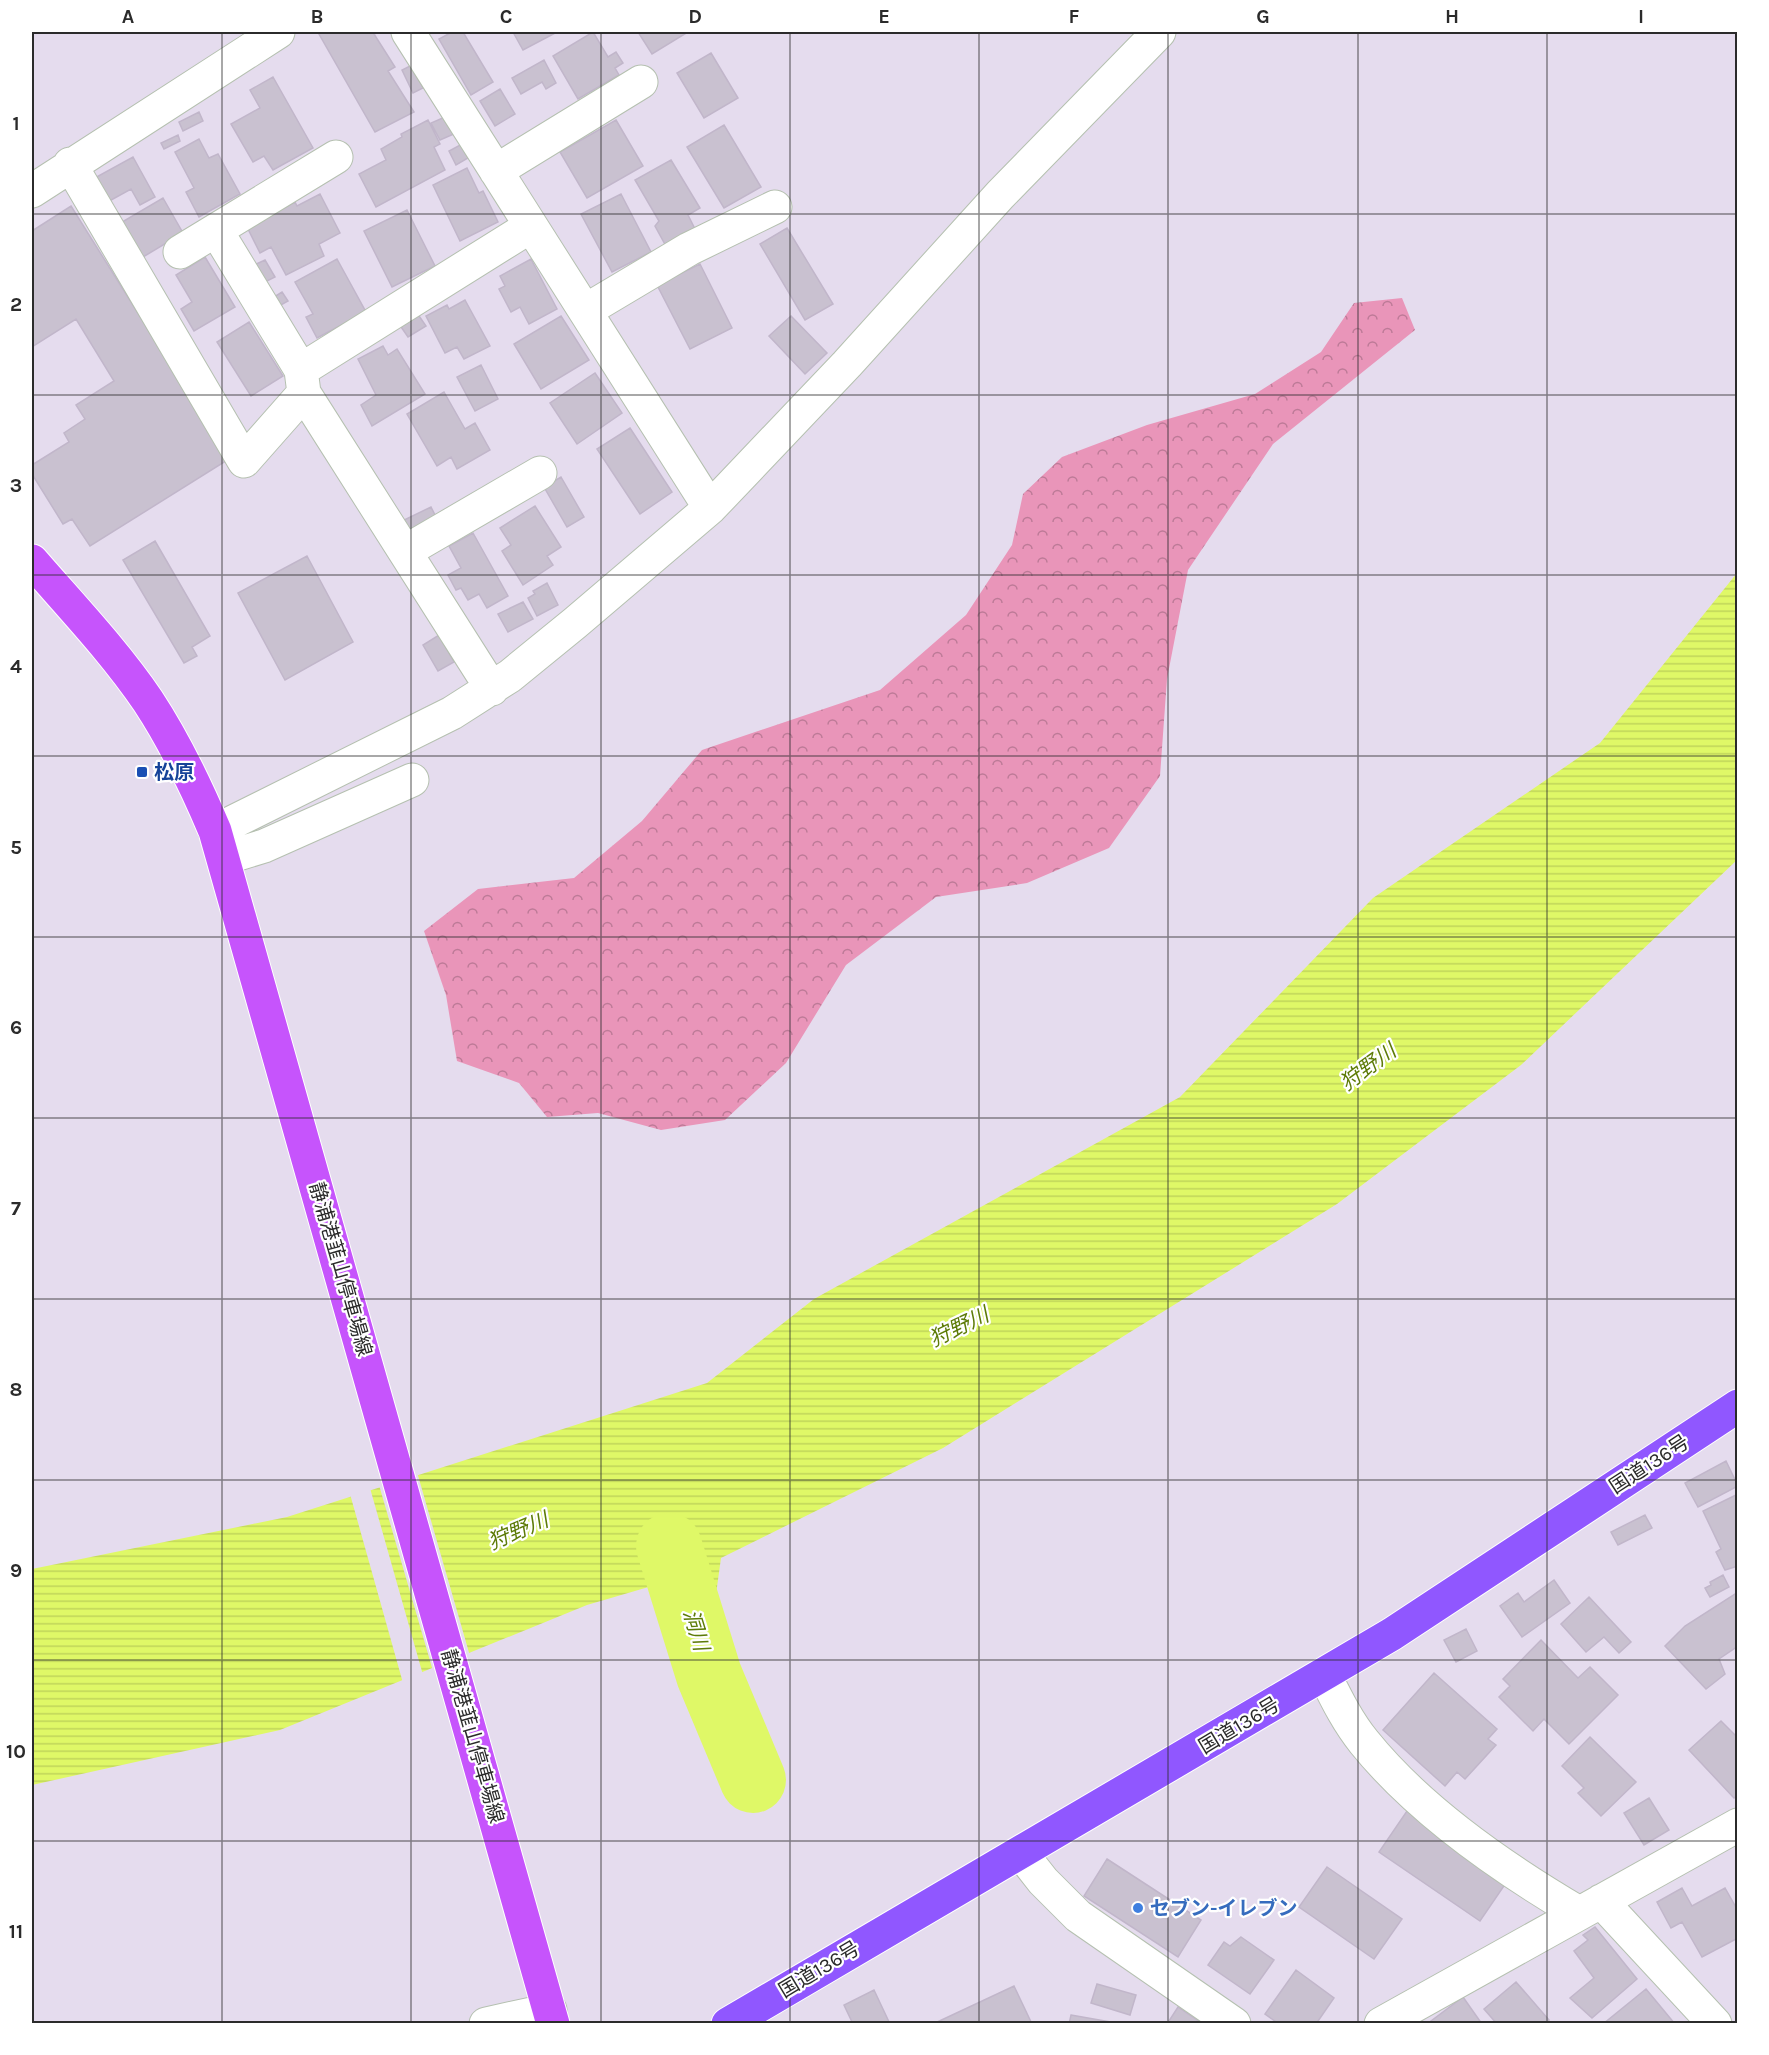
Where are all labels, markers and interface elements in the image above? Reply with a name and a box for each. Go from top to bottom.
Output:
text: A [122,5,135,28]
text: B [311,5,323,28]
text: C [500,5,512,28]
text: D [688,5,702,28]
text: E [878,5,890,28]
text: F [1069,5,1080,28]
text: G [1256,5,1270,28]
text: H [1445,5,1459,28]
text: I [1638,5,1644,28]
text: 1 [12,112,20,135]
text: 2 [10,293,22,316]
text: 3 [10,474,22,497]
text: 4 [10,655,22,678]
place label: 松原 [154,761,194,784]
marker: 松原 [135,765,149,779]
text: 5 [10,836,22,859]
text: 6 [10,1016,22,1039]
water label: 狩野川 [1335,1038,1402,1095]
street label: 静浦港韮山停車場線 [305,1179,376,1359]
text: 7 [11,1197,21,1220]
water label: 狩野川 [925,1302,994,1352]
text: 8 [10,1378,22,1401]
street label: 国道136号 [1605,1430,1693,1499]
water label: 狩野川 [484,1507,554,1554]
text: 9 [10,1559,22,1582]
water label: 洞川 [678,1606,714,1656]
street label: 静浦港韮山停車場線 [437,1646,508,1826]
street label: 国道136号 [1195,1692,1284,1758]
text: 10 [6,1740,26,1763]
place label: セブン-イレブン [1150,1897,1297,1920]
marker: セブン-イレブン [1131,1901,1145,1915]
text: 11 [9,1920,23,1943]
street label: 国道136号 [775,1936,864,2002]

